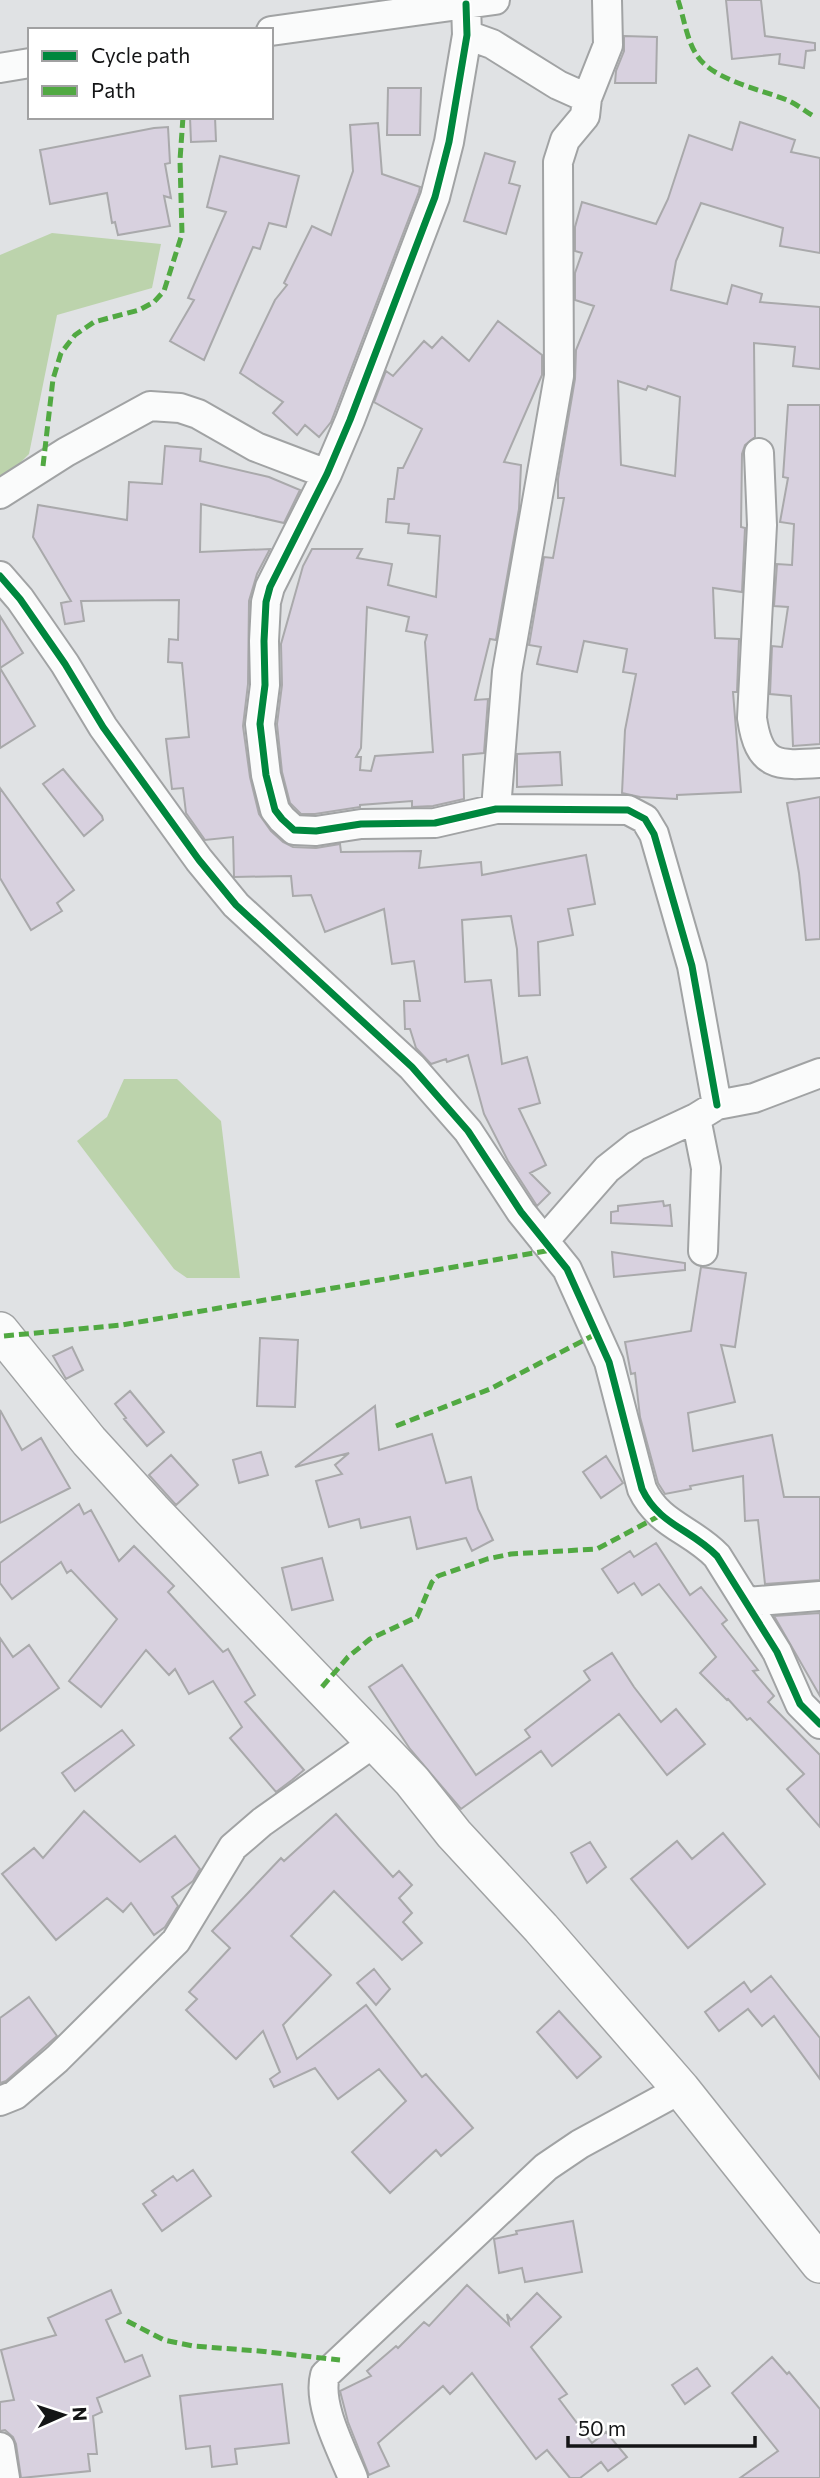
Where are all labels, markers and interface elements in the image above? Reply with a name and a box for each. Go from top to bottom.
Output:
legend [28,28,273,119]
text: Cycle path [91,42,190,67]
text: Path [91,77,136,102]
north arrow [28,2380,98,2450]
scale bar [568,2404,755,2448]
text: N [69,2406,92,2422]
text: 50 m [578,2415,626,2440]

